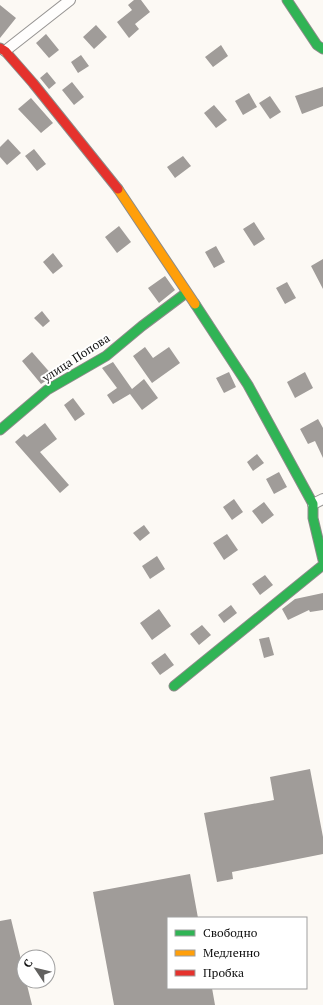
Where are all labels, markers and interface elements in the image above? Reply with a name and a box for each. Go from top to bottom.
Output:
street label: улица Попова [38,330,112,386]
legend [167,917,307,989]
text: Свободно [203,925,258,940]
text: Медленно [203,945,260,960]
north arrow [16,949,56,989]
text: С [20,956,36,970]
text: Пробка [203,965,244,980]

